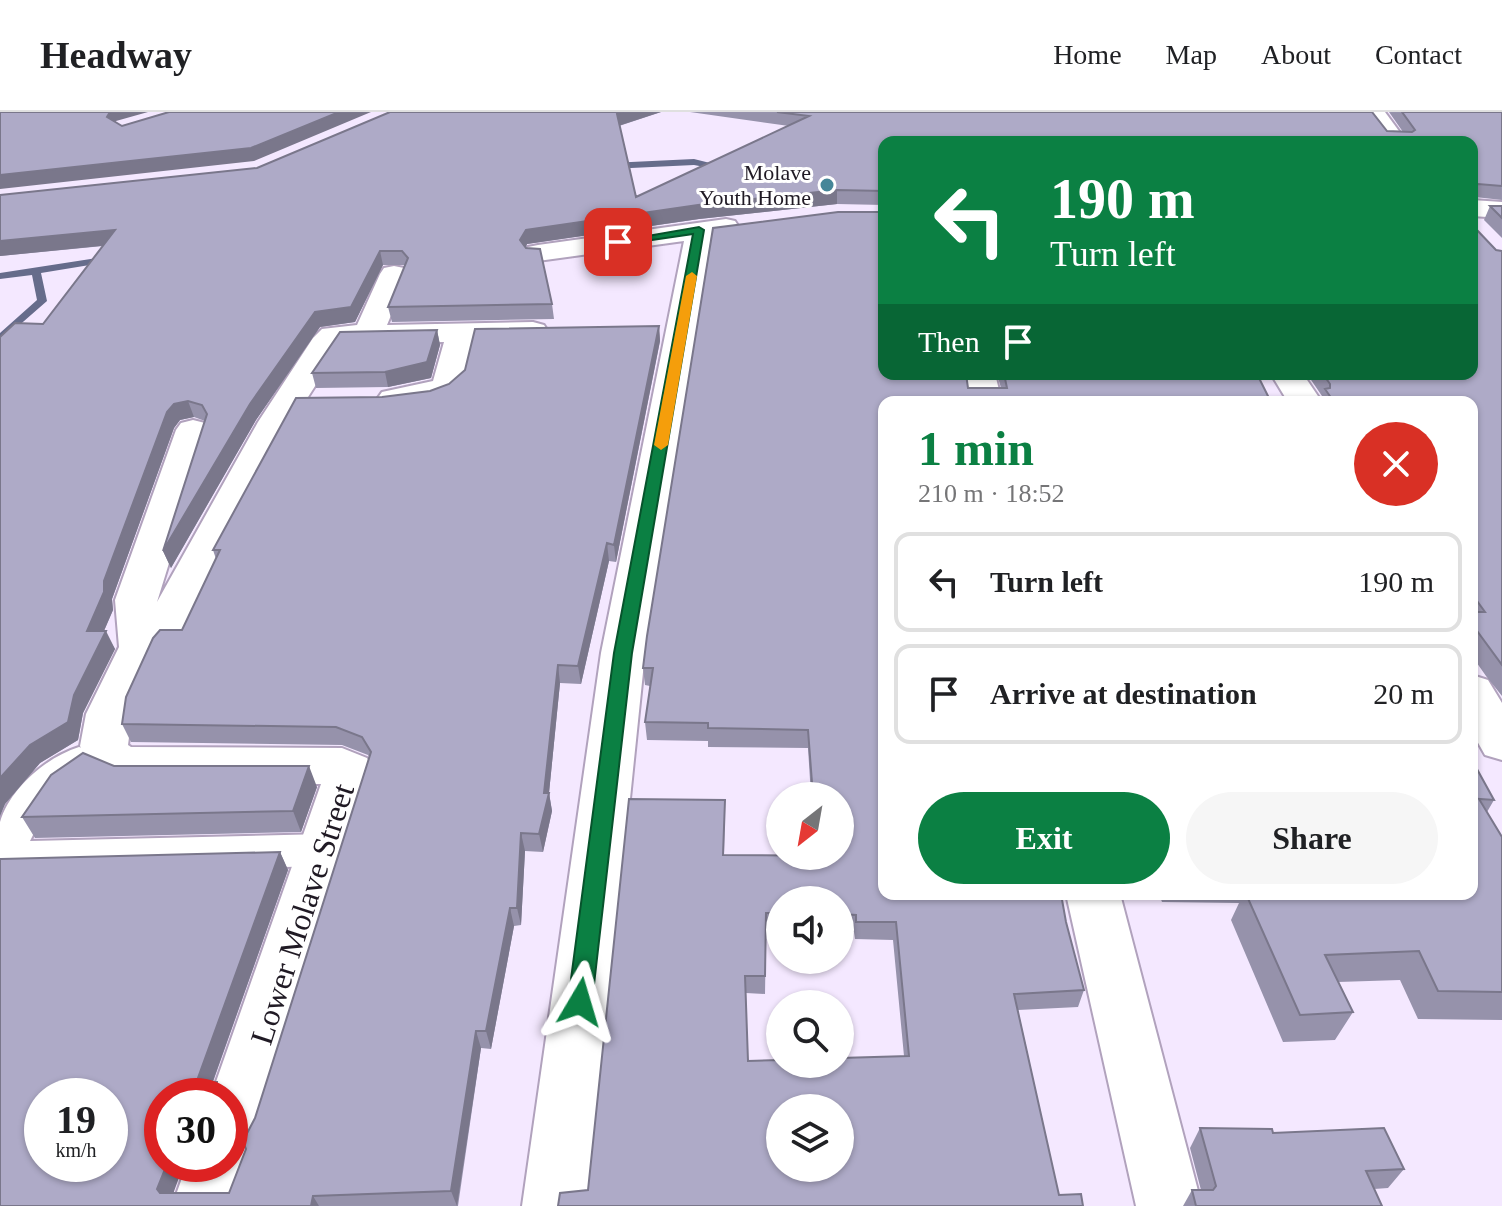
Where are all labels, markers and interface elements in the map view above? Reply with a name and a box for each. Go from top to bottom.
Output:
text: Headway [40,34,192,76]
text: Home [1053,39,1122,70]
text: Map [1166,39,1217,70]
text: About [1261,39,1331,70]
text: Contact [1375,39,1462,70]
place label: Molave Youth Home [699,160,811,210]
icon: left [918,168,1022,272]
text: 190 m [1050,168,1195,230]
marker: Molave Youth Home [818,176,836,194]
pin [584,208,652,276]
icon: arrive [596,220,640,264]
text: Turn left [1050,234,1176,274]
icon: arrive [996,320,1040,364]
text: Then [918,325,980,358]
text: 1 min [918,422,1034,475]
button: close [1354,422,1438,506]
text: 210 m · 18:52 [918,479,1065,508]
icon: left [922,560,966,604]
text: Turn left [990,565,1103,598]
text: 190 m [1358,565,1434,598]
icon: arrive [922,672,966,716]
text: Arrive at destination [990,677,1257,710]
text: 20 m [1373,677,1434,710]
street label: Lower Molave Street [243,779,361,1049]
north arrow [766,782,854,870]
map controls [766,782,854,1182]
button: Exit [918,792,1170,884]
button: Share [1186,792,1438,884]
button: sound [766,886,854,974]
position arrow [538,960,622,1044]
button: search [766,990,854,1078]
speed limit sign: 30 [144,1078,248,1182]
button: layers [766,1094,854,1182]
text: 19 [56,1097,96,1142]
text: km/h [55,1139,97,1161]

